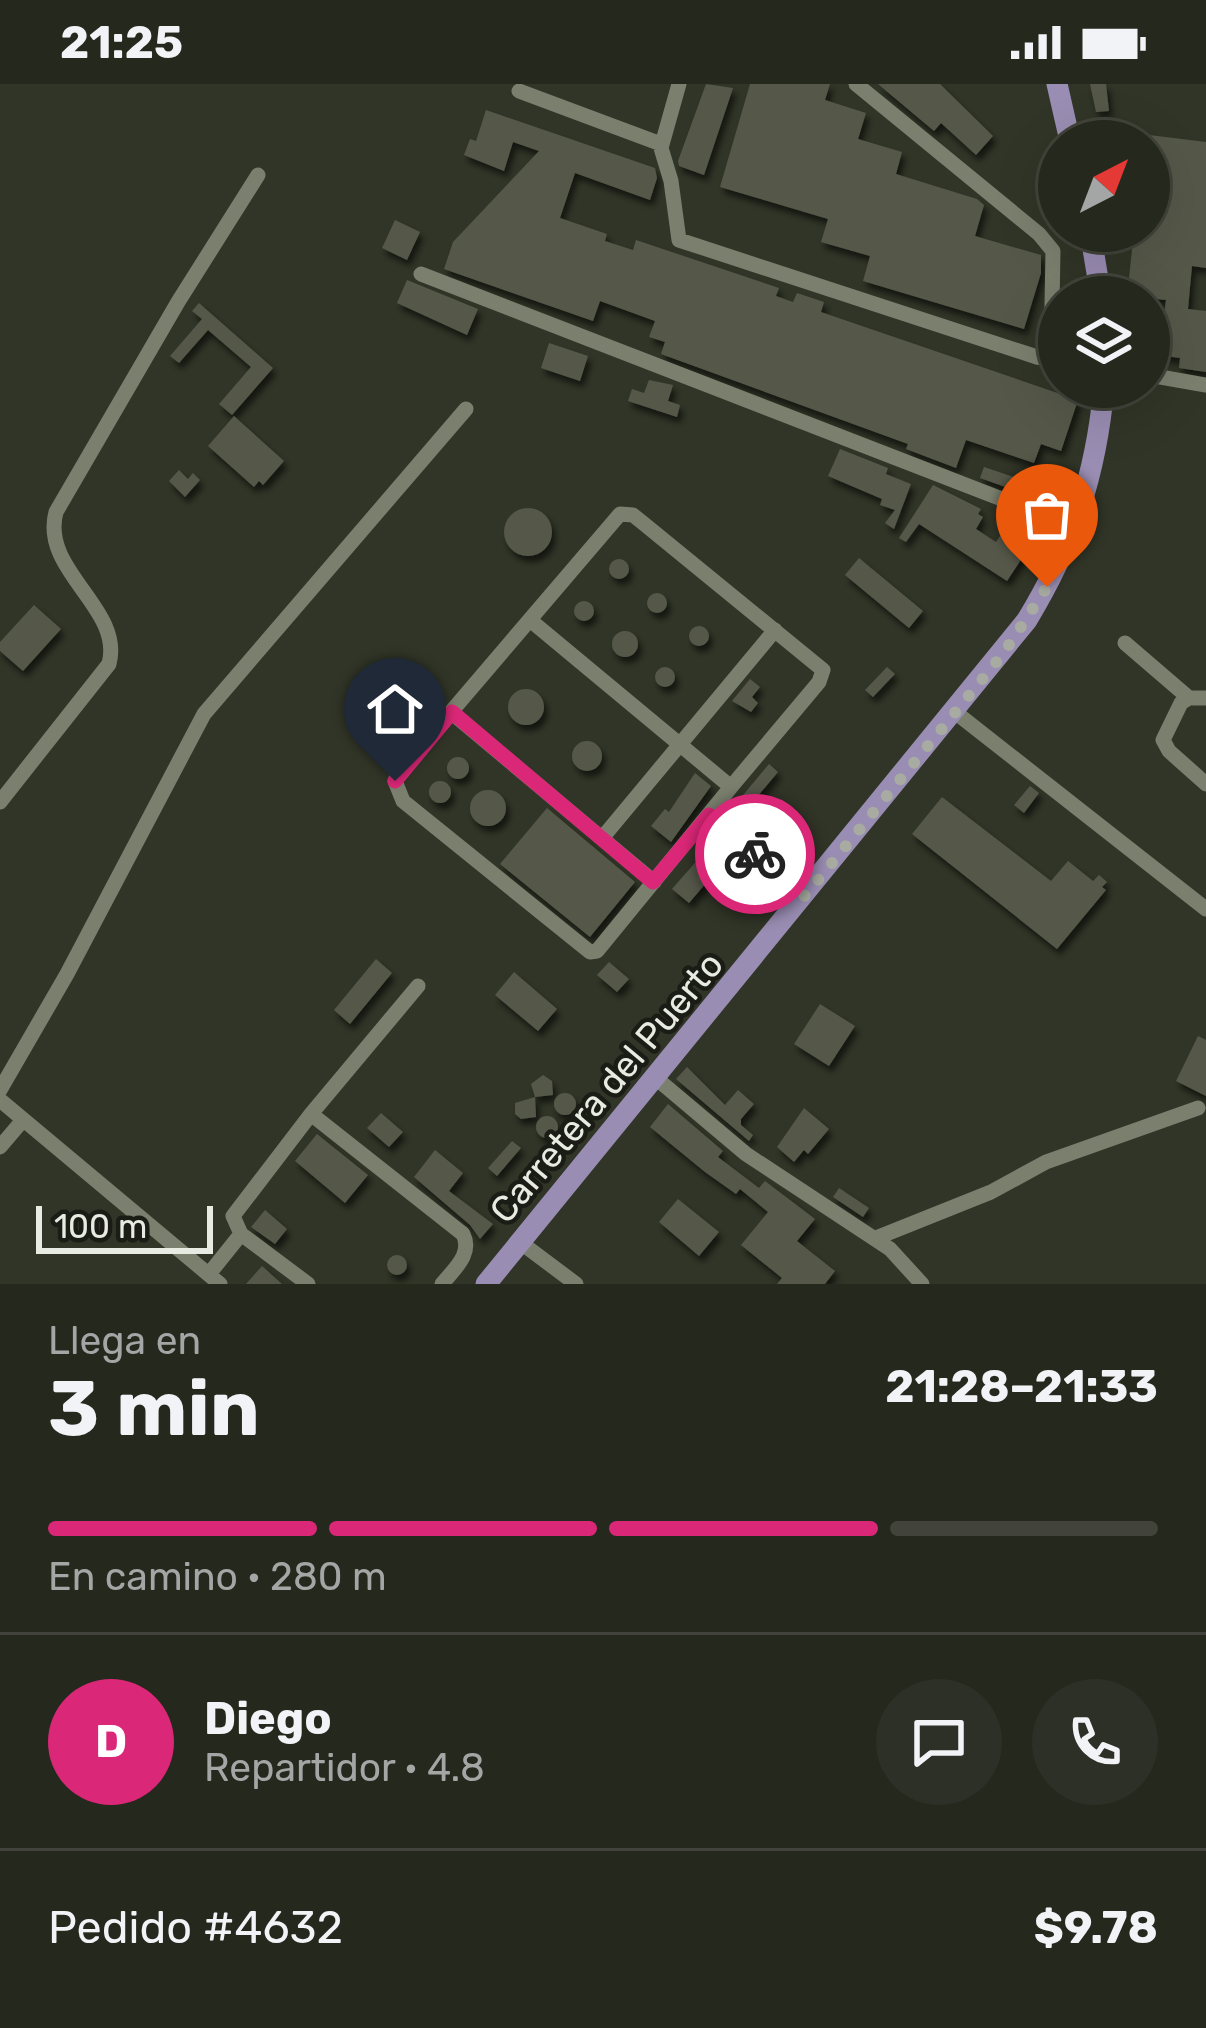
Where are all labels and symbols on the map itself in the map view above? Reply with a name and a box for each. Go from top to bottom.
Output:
north arrow [1038,120,1170,252]
pin [996,464,1098,587]
pin [344,658,446,781]
courier [695,794,815,914]
street label: Carretera del Puerto [481,943,732,1231]
scale bar [36,1200,213,1253]

